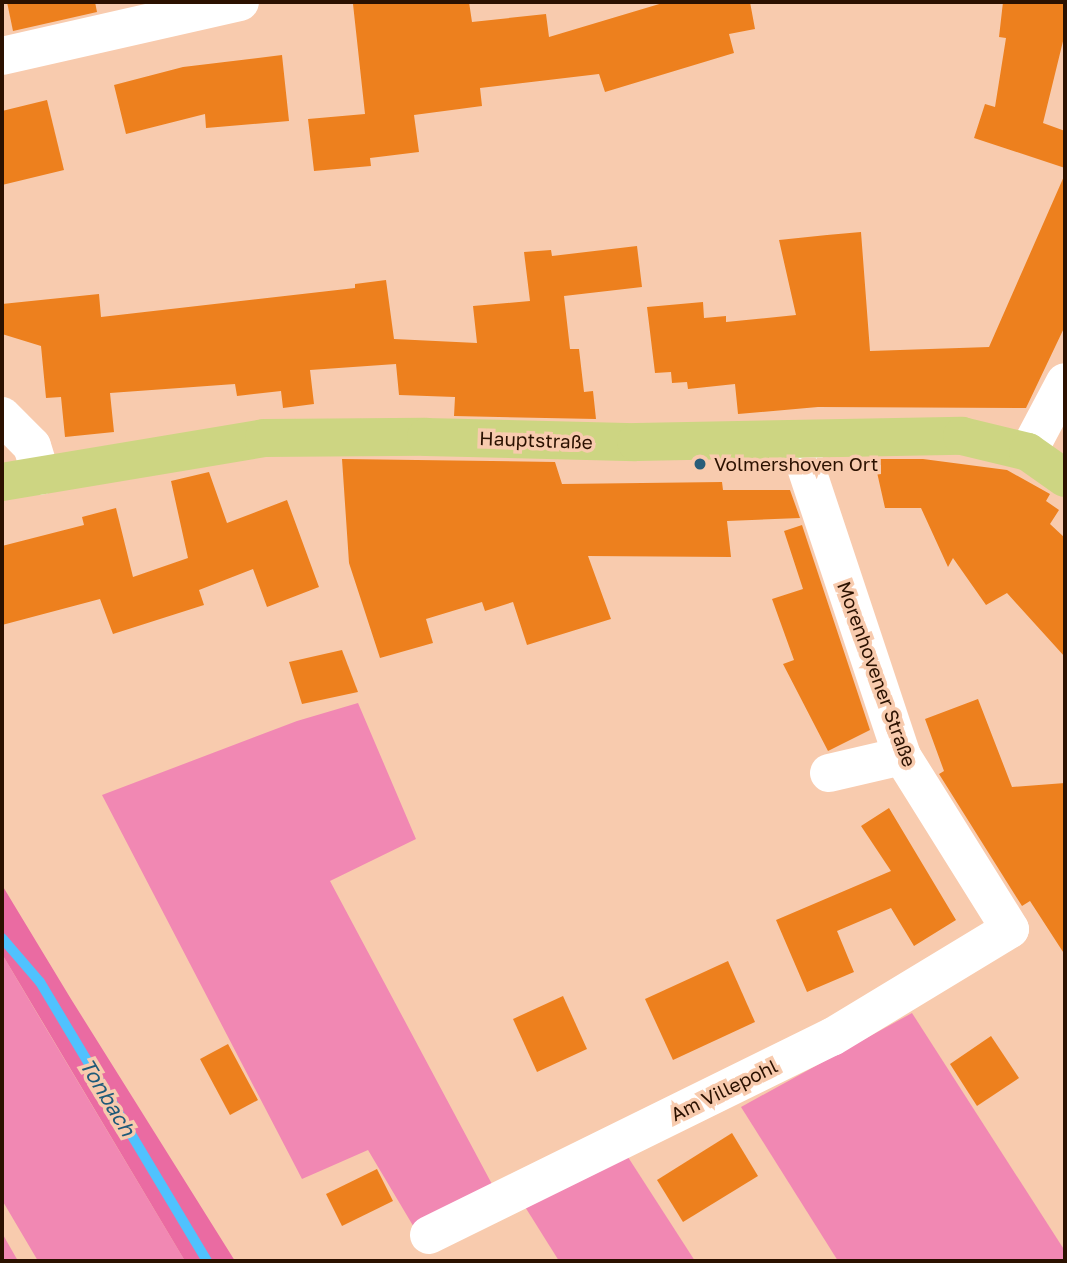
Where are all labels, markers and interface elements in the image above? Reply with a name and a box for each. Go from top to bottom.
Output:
street label: Hauptstraße [479,427,593,453]
place label: Volmershoven Ort [714,453,878,475]
marker: Volmershoven Ort [692,456,708,472]
street label: Morenhovener Straße [833,578,921,770]
water label: Tonbach [75,1054,141,1140]
street label: Am Villepohl [667,1054,781,1126]

